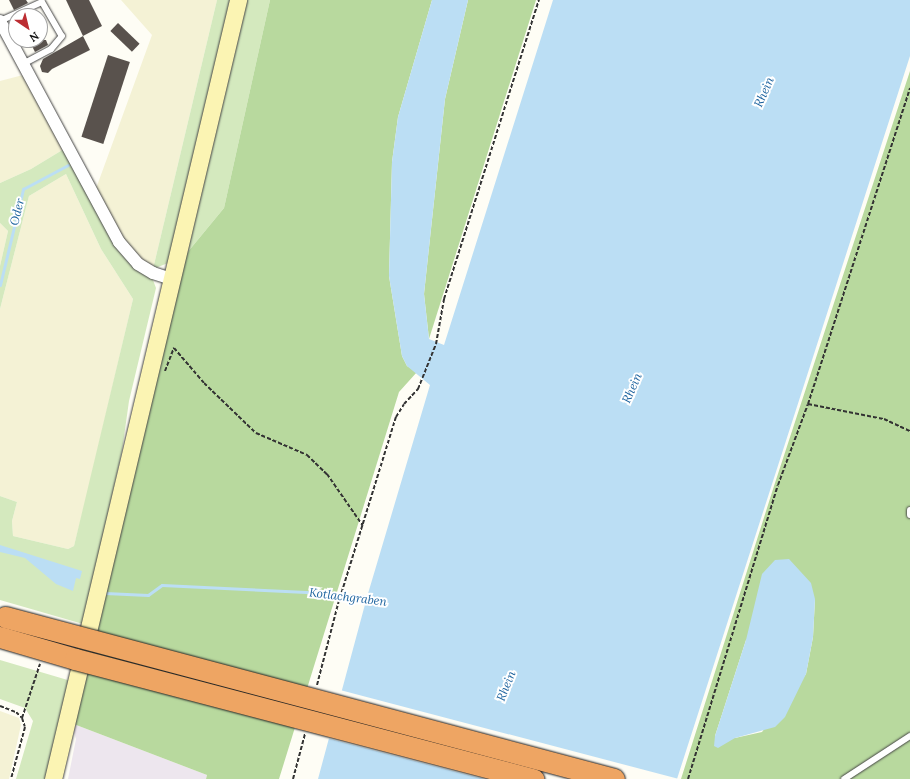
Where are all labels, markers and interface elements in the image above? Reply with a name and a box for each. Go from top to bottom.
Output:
north arrow [8,8,48,48]
text: N [27,29,42,45]
water label: Rhein [751,75,777,109]
water label: Oder [7,197,27,227]
water label: Rhein [619,371,645,405]
water label: Kotlachgraben [308,585,388,609]
water label: Rhein [493,669,519,703]

